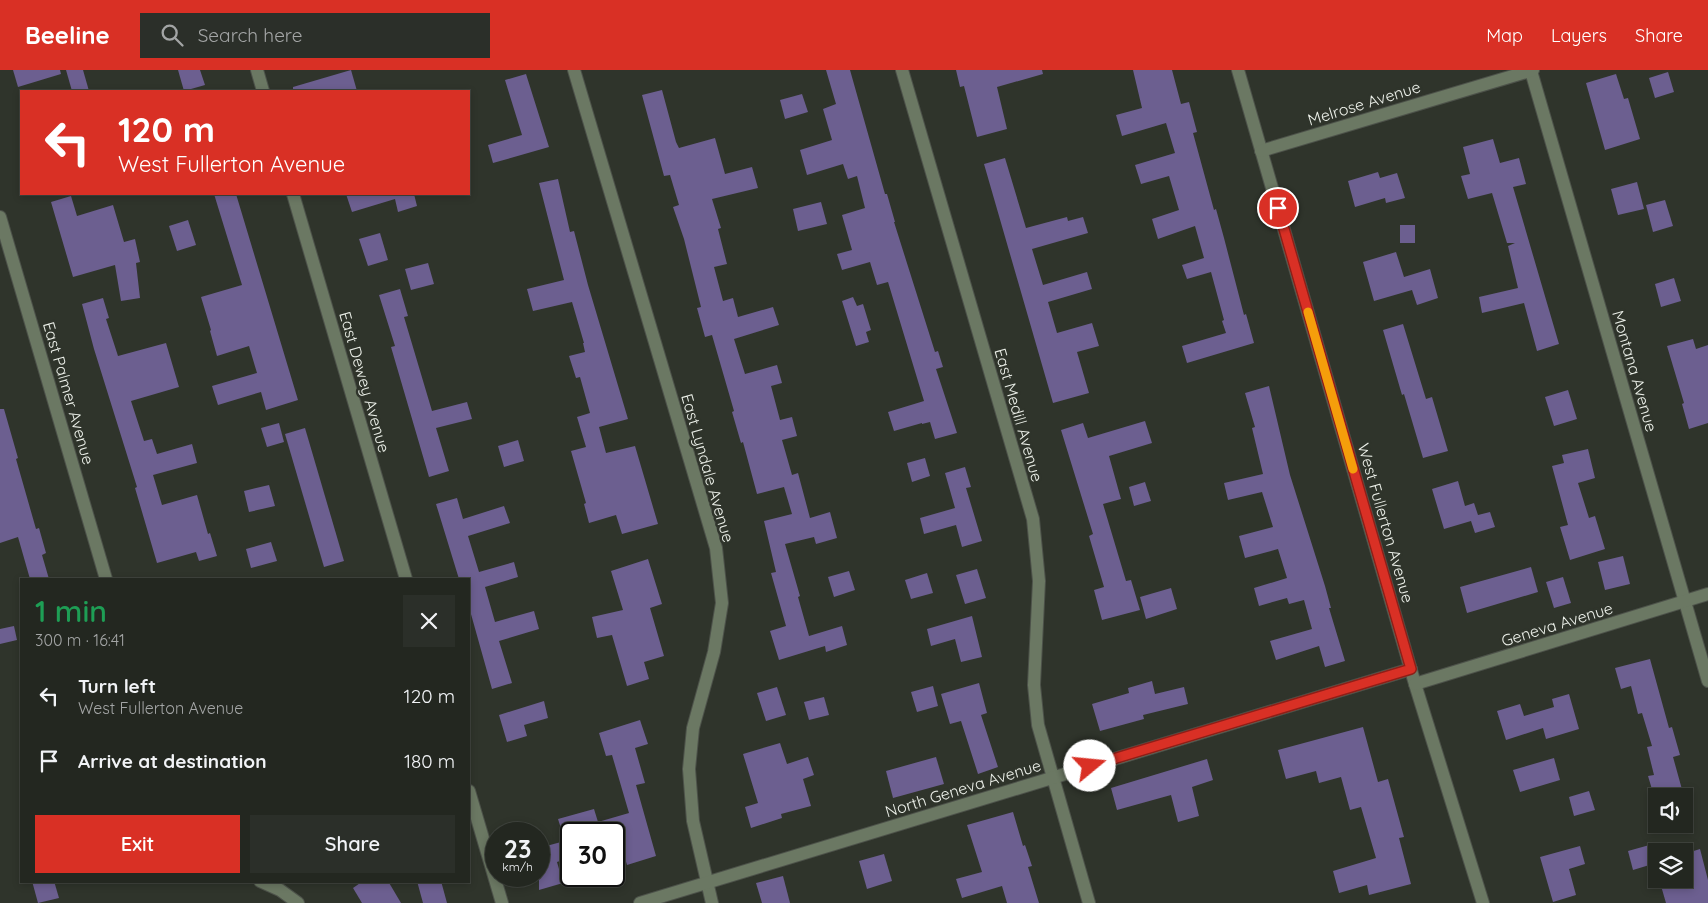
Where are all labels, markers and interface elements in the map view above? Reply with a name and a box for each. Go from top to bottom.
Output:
search box [140,13,490,58]
text: Beeline [25,20,110,50]
icon: search [158,21,186,49]
text: Search here [198,23,303,47]
text: Map [1486,24,1523,47]
text: Layers [1551,24,1607,47]
text: Share [1635,24,1683,47]
street label: Melrose Avenue [1305,76,1423,130]
text: 120 m [118,107,215,151]
icon: left [35,110,100,175]
text: West Fullerton Avenue [118,150,345,178]
pin [1257,187,1299,229]
icon: arrive [1264,194,1292,222]
street label: Montana Avenue [1608,308,1662,434]
street label: East Dewey Avenue [335,309,395,455]
street label: East Palmer Avenue [39,319,99,467]
street label: East Medill Avenue [990,346,1048,484]
street label: East Lyndale Avenue [677,391,739,545]
street label: West Fullerton Avenue [1354,441,1418,605]
text: 1 min [35,592,107,630]
button: close [403,595,455,647]
street label: Geneva Avenue [1499,598,1615,650]
text: 300 m · 16:41 [35,630,125,650]
text: Turn left [78,674,156,698]
icon: left [35,682,63,710]
text: 120 m [404,684,455,708]
text: West Fullerton Avenue [78,698,243,718]
position arrow [1063,739,1115,791]
icon: arrive [35,747,63,775]
text: Arrive at destination [78,749,267,773]
text: 180 m [404,749,455,773]
street label: North Geneva Avenue [883,755,1043,821]
map controls [1648,788,1693,888]
button: sound [1648,788,1693,833]
button: Exit [35,815,240,873]
button: Share [250,815,455,873]
speed limit sign: 30 [560,822,625,887]
text: 23 [504,833,531,864]
button: layers [1648,843,1693,888]
text: km/h [502,859,533,874]

